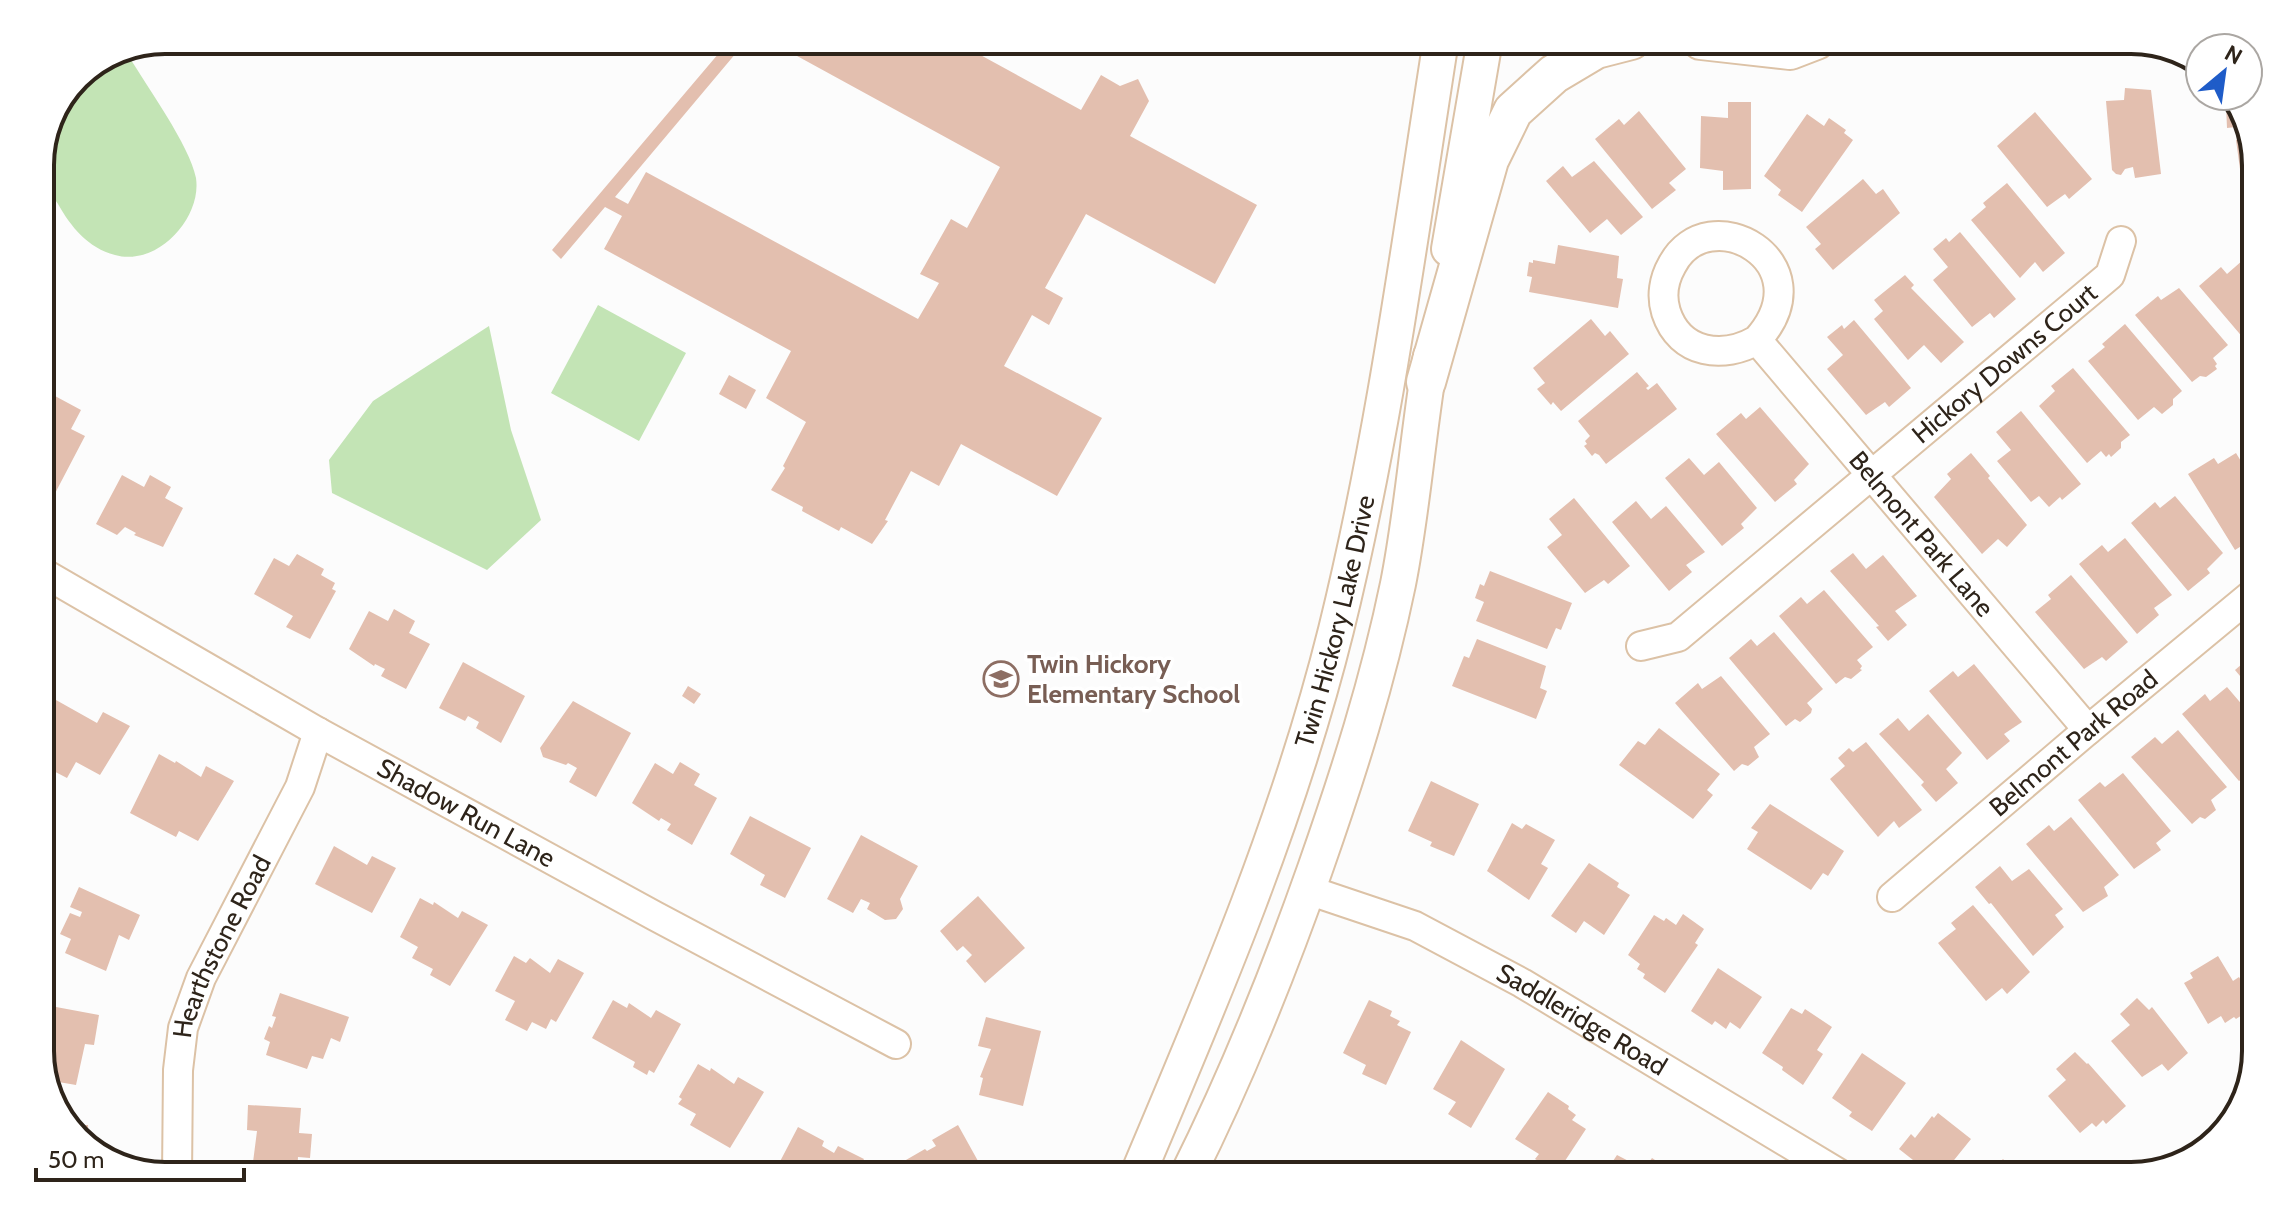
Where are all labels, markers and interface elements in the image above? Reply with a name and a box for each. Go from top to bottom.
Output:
north arrow [2184,32,2264,112]
text: N [2220,39,2247,71]
street label: Hickory Downs Court [1905,277,2104,450]
street label: Belmont Park Lane [1842,445,2001,623]
street label: Twin Hickory Lake Drive [1288,492,1382,751]
place label: Twin Hickory Elementary School [1027,648,1240,710]
school or university icon: Twin Hickory Elementary School [982,660,1020,698]
street label: Belmont Park Road [1983,663,2164,823]
street label: Shadow Run Lane [372,751,561,874]
street label: Hearthstone Road [166,850,278,1040]
street label: Saddleridge Road [1491,956,1673,1082]
scale bar [36,1132,244,1182]
text: 50 m [48,1145,104,1174]

